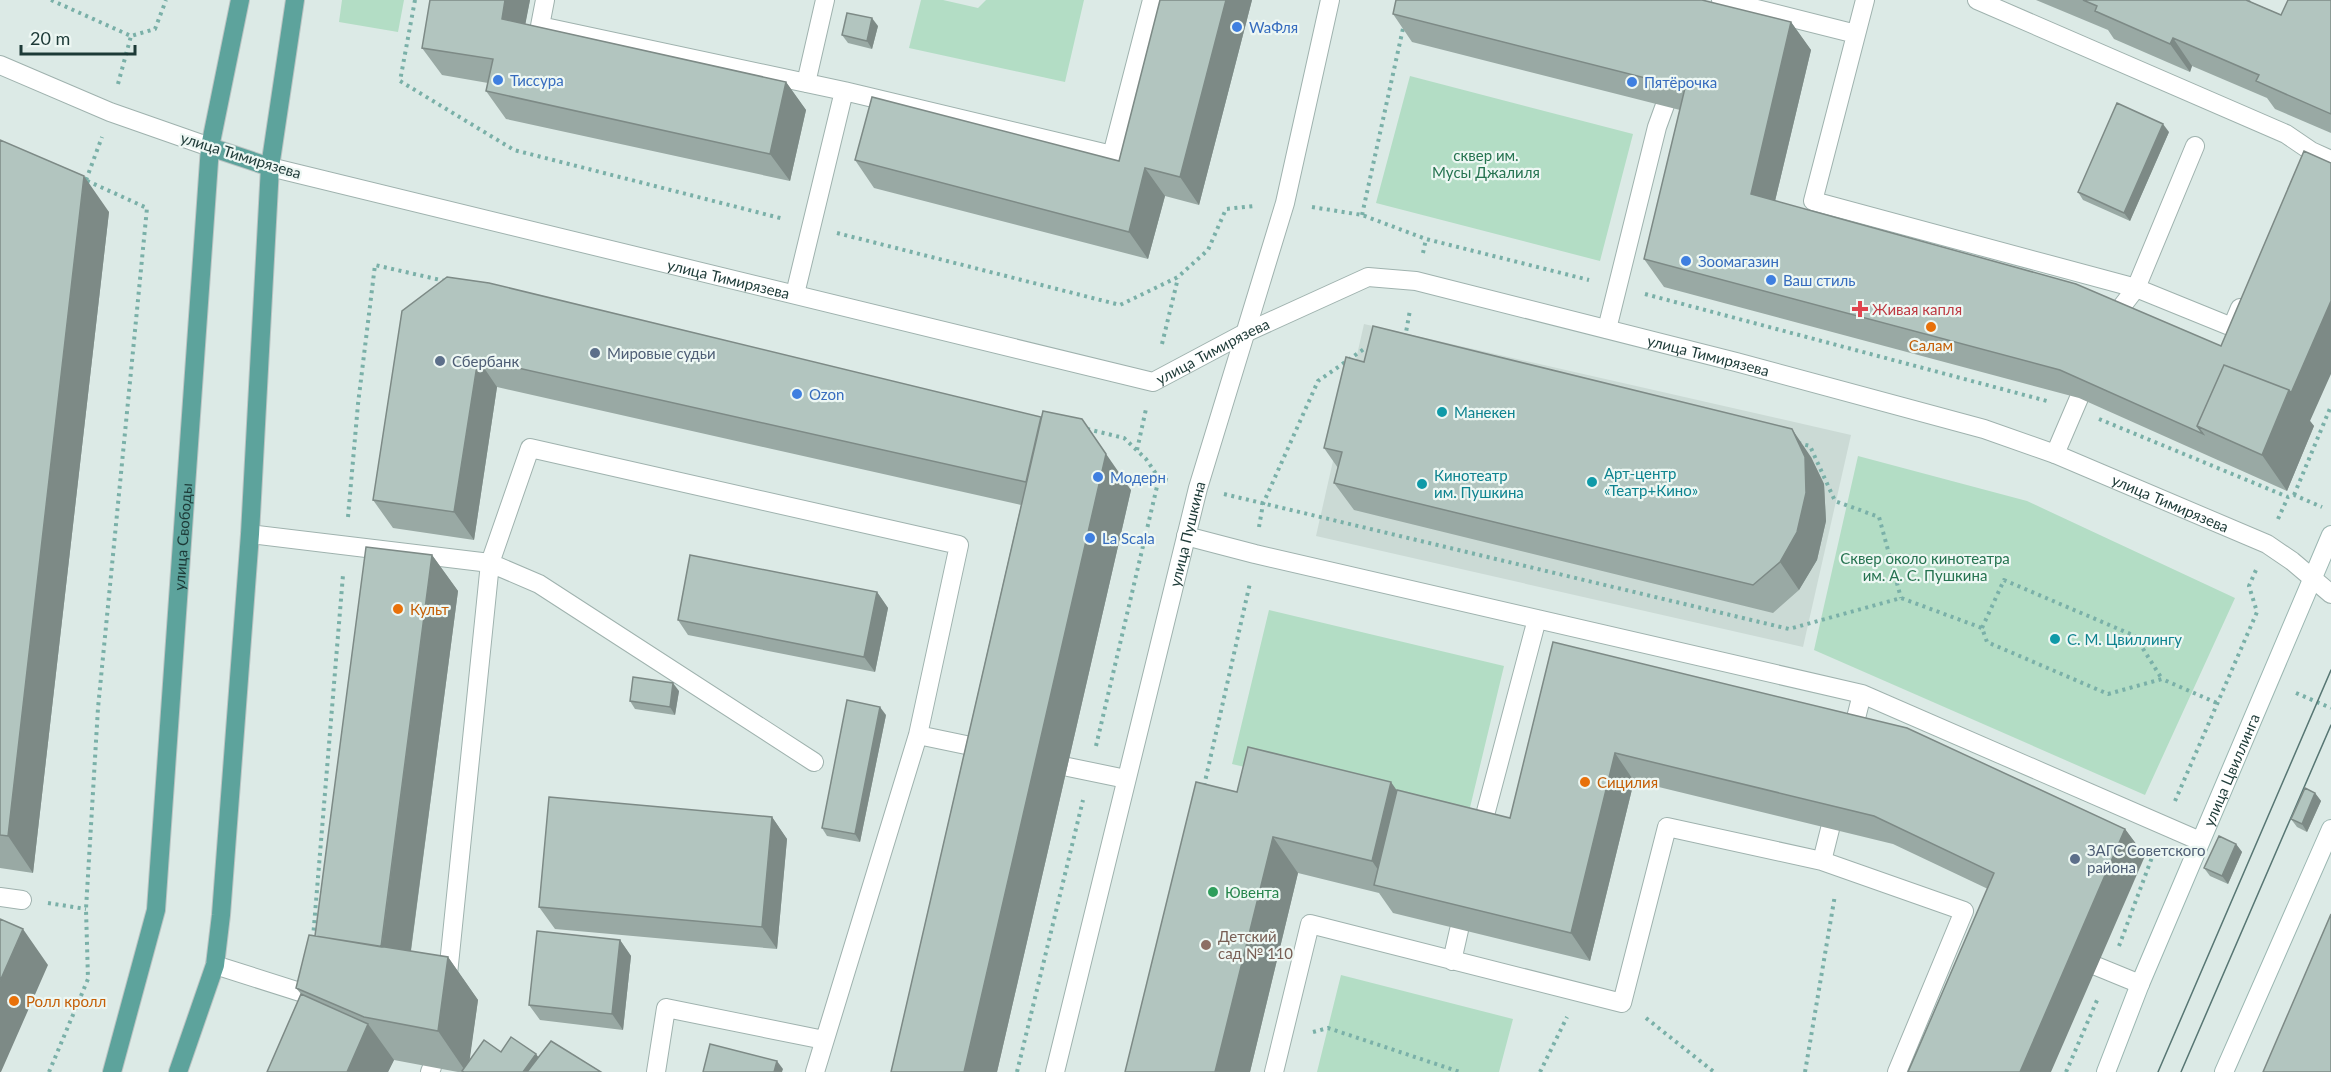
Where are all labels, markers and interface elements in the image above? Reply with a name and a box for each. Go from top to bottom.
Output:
scale bar [21,18,135,56]
place label: WaФля [1249,18,1298,36]
marker: WaФля [1230,20,1244,34]
text: 20 m [30,27,70,49]
place label: Тиссура [510,71,564,89]
marker: Тиссура [491,73,505,87]
place label: Пятёрочка [1644,73,1717,91]
marker: Пятёрочка [1625,75,1639,89]
street label: улица Тимирязева [179,128,303,182]
park label: сквер им. Мусы Джалиля [1432,146,1540,181]
place label: Зоомагазин [1698,252,1779,270]
marker: Зоомагазин [1679,254,1693,268]
street label: улица Тимирязева [666,255,792,302]
place label: Ваш стиль [1783,271,1856,289]
marker: Ваш стиль [1764,273,1778,287]
place label: Живая капля [1872,300,1962,318]
marker: Живая капля [1853,302,1867,316]
street label: улица Тимирязева [1153,314,1272,388]
marker: Салам [1924,320,1938,334]
street label: улица Тимирязева [1645,331,1771,380]
place label: Салам [1909,336,1953,354]
place label: Мировые судьи [607,344,716,362]
marker: Мировые судьи [588,346,602,360]
place label: Сбербанк [452,352,520,370]
marker: Сбербанк [433,354,447,368]
place label: Ozon [809,385,844,403]
marker: Ozon [790,387,804,401]
place label: Манекен [1454,403,1515,421]
marker: Манекен [1435,405,1449,419]
place label: Арт-центр «Театр+Кино» [1604,464,1698,499]
place label: Кинотеатр им. Пушкина [1434,466,1524,501]
place label: Модерн [1110,468,1166,486]
marker: Модерн [1091,470,1105,484]
street label: улица Тимирязева [2109,470,2232,536]
marker: Арт-центр «Театр+Кино» [1585,475,1599,489]
marker: Кинотеатр им. Пушкина [1415,477,1429,491]
street label: улица Пушкина [1165,479,1209,589]
street label: улица Свободы [170,482,195,591]
place label: La Scala [1102,529,1155,547]
marker: La Scala [1083,531,1097,545]
park label: Сквер около кинотеатра им. А. С. Пушкина [1840,549,2010,584]
place label: Культ [410,600,449,618]
marker: Культ [391,602,405,616]
place label: С. М. Цвиллингу [2067,630,2182,648]
marker: С. М. Цвиллингу [2048,632,2062,646]
street label: улица Цвиллинга [2199,711,2263,829]
place label: Сицилия [1597,773,1658,791]
marker: Сицилия [1578,775,1592,789]
place label: ЗАГС Советского района [2087,841,2205,876]
marker: ЗАГС Советского района [2068,852,2082,866]
place label: Ювента [1225,883,1279,901]
marker: Ювента [1206,885,1220,899]
place label: Детский сад № 110 [1218,927,1293,962]
marker: Детский сад № 110 [1199,938,1213,952]
place label: Ролл кролл [26,992,106,1010]
marker: Ролл кролл [7,994,21,1008]

